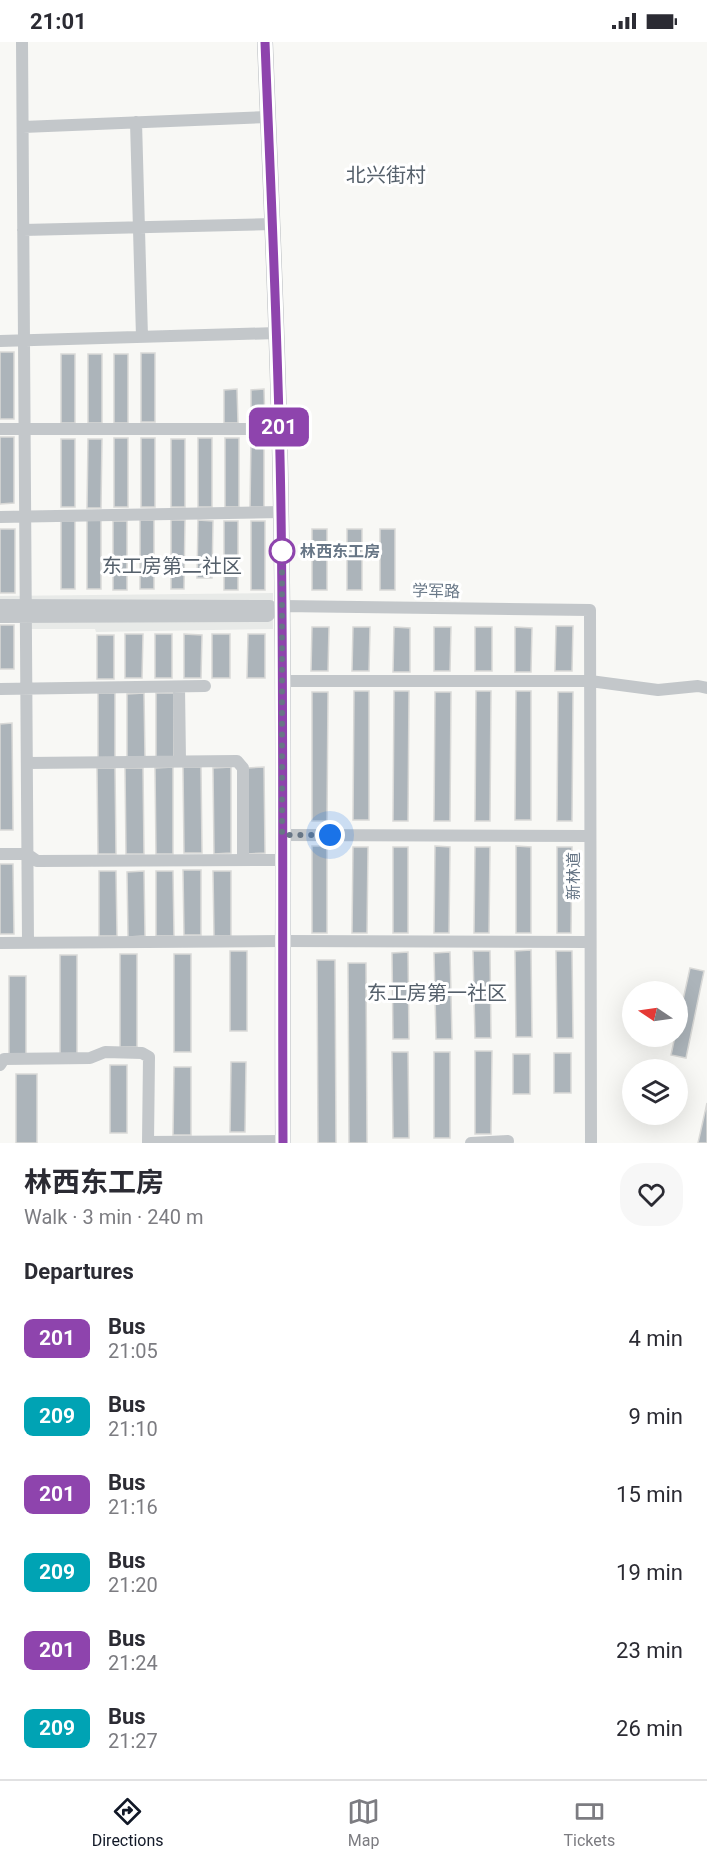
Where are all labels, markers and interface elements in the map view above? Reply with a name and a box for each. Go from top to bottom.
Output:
text: 21:01 [30,9,87,34]
district label: 北兴街村 [346,163,426,187]
line badge: 201 [244,408,314,446]
text: 201 [261,415,297,439]
marker: 林西东工房 [269,538,295,564]
place label: 林西东工房 [300,542,380,561]
district label: 东工房第二社区 [102,554,242,578]
street label: 学军路 [412,581,460,601]
your location [315,820,345,850]
street label: 新林道 [564,852,583,900]
district label: 东工房第一社区 [367,981,507,1005]
north arrow [622,981,688,1047]
map controls [622,981,688,1125]
button: layers [622,1059,688,1125]
button: heart [620,1163,683,1226]
text: 林西东工房 [24,1166,164,1199]
text: Walk · 3 min · 240 m [24,1205,203,1229]
text: Departures [24,1259,134,1284]
text: Bus [108,1314,146,1339]
text: 201 [39,1326,75,1350]
text: 4 min [628,1326,683,1351]
text: 21:05 [108,1339,158,1363]
text: Bus [108,1392,146,1417]
text: 209 [39,1404,75,1428]
text: 9 min [628,1404,683,1429]
text: 21:10 [108,1417,158,1441]
text: Bus [108,1470,146,1495]
text: 201 [39,1482,75,1506]
text: 15 min [616,1482,683,1507]
text: 21:16 [108,1495,158,1519]
text: Bus [108,1548,146,1573]
text: 209 [39,1560,75,1584]
text: 19 min [616,1560,683,1585]
text: 21:20 [108,1573,158,1597]
text: Bus [108,1626,146,1651]
text: 201 [39,1638,75,1662]
text: 23 min [616,1638,683,1663]
text: 21:24 [108,1651,158,1675]
text: Bus [108,1704,146,1729]
text: 209 [39,1716,75,1740]
text: 26 min [616,1716,683,1741]
text: 21:27 [108,1729,158,1753]
tab: Directions [92,1795,164,1850]
tab: Map [347,1795,380,1850]
tab: Tickets [564,1795,615,1850]

